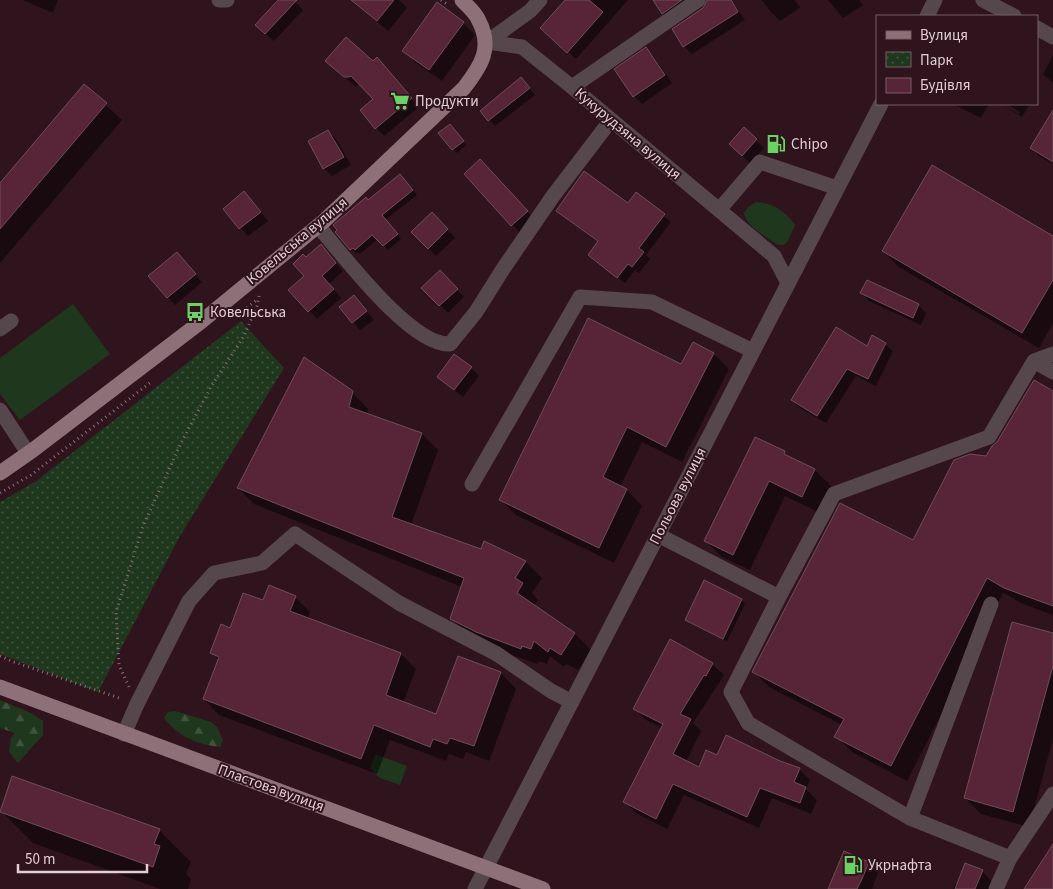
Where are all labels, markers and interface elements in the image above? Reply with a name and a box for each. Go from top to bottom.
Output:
legend [876,15,1038,105]
text: Вулиця [920,25,968,46]
text: Парк [920,50,954,71]
text: Будівля [920,75,970,96]
street label: Кукурудзяна вулиця [570,83,686,185]
supermarket icon: Продукти [389,90,411,112]
place label: Продукти [415,91,479,112]
fuel station icon: Chipo [765,133,787,155]
place label: Chipo [791,134,828,155]
street label: Ковельська вулиця [242,192,352,290]
bus stop icon: Ковельська [184,301,206,323]
place label: Ковельська [210,302,286,323]
street label: Польова вулиця [644,444,712,548]
street label: Пластова вулиця [215,759,327,817]
scale bar [18,842,146,874]
text: 50 m [25,849,55,870]
fuel station icon: Укрнафта [842,854,864,876]
place label: Укрнафта [868,855,932,876]

